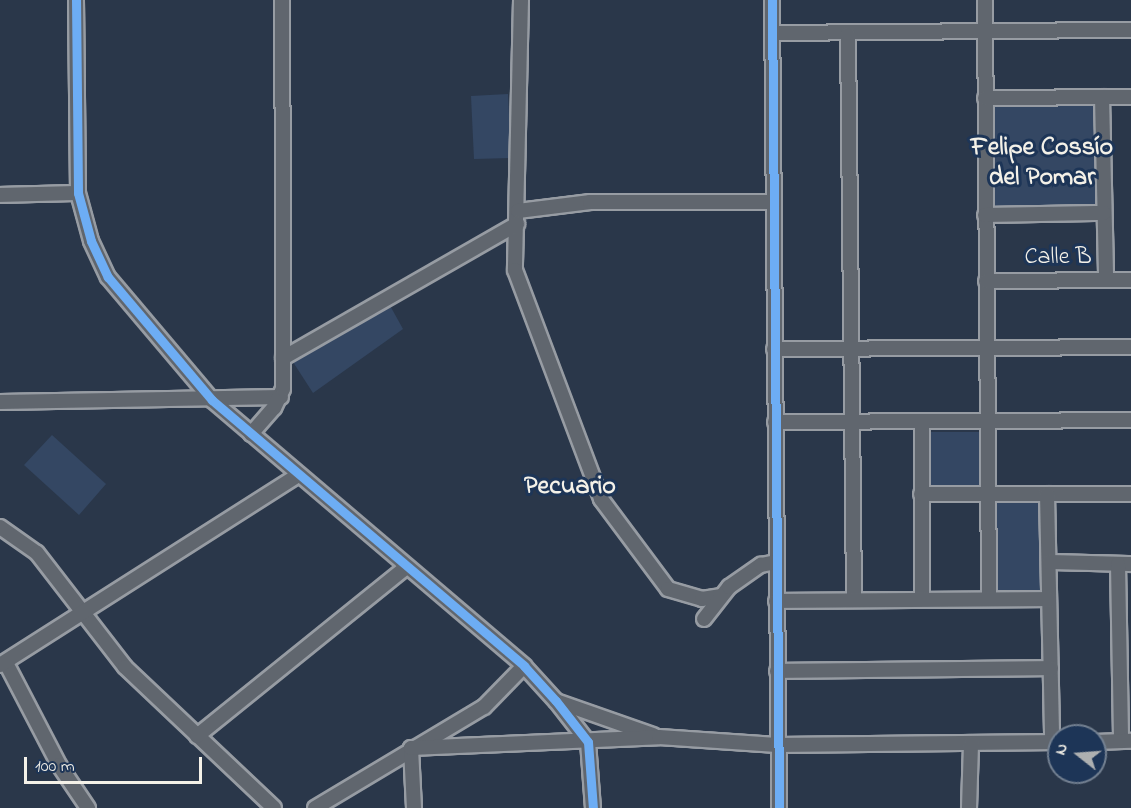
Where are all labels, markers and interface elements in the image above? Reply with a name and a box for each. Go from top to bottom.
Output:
district label: Felipe Cossío del Pomar [971,133,1113,194]
street label: Calle B [1024,244,1092,272]
district label: Pecuario [524,472,616,504]
north arrow [1047,724,1107,784]
text: N [1049,741,1075,758]
scale bar [27,745,206,783]
text: 100 m [35,754,75,780]

